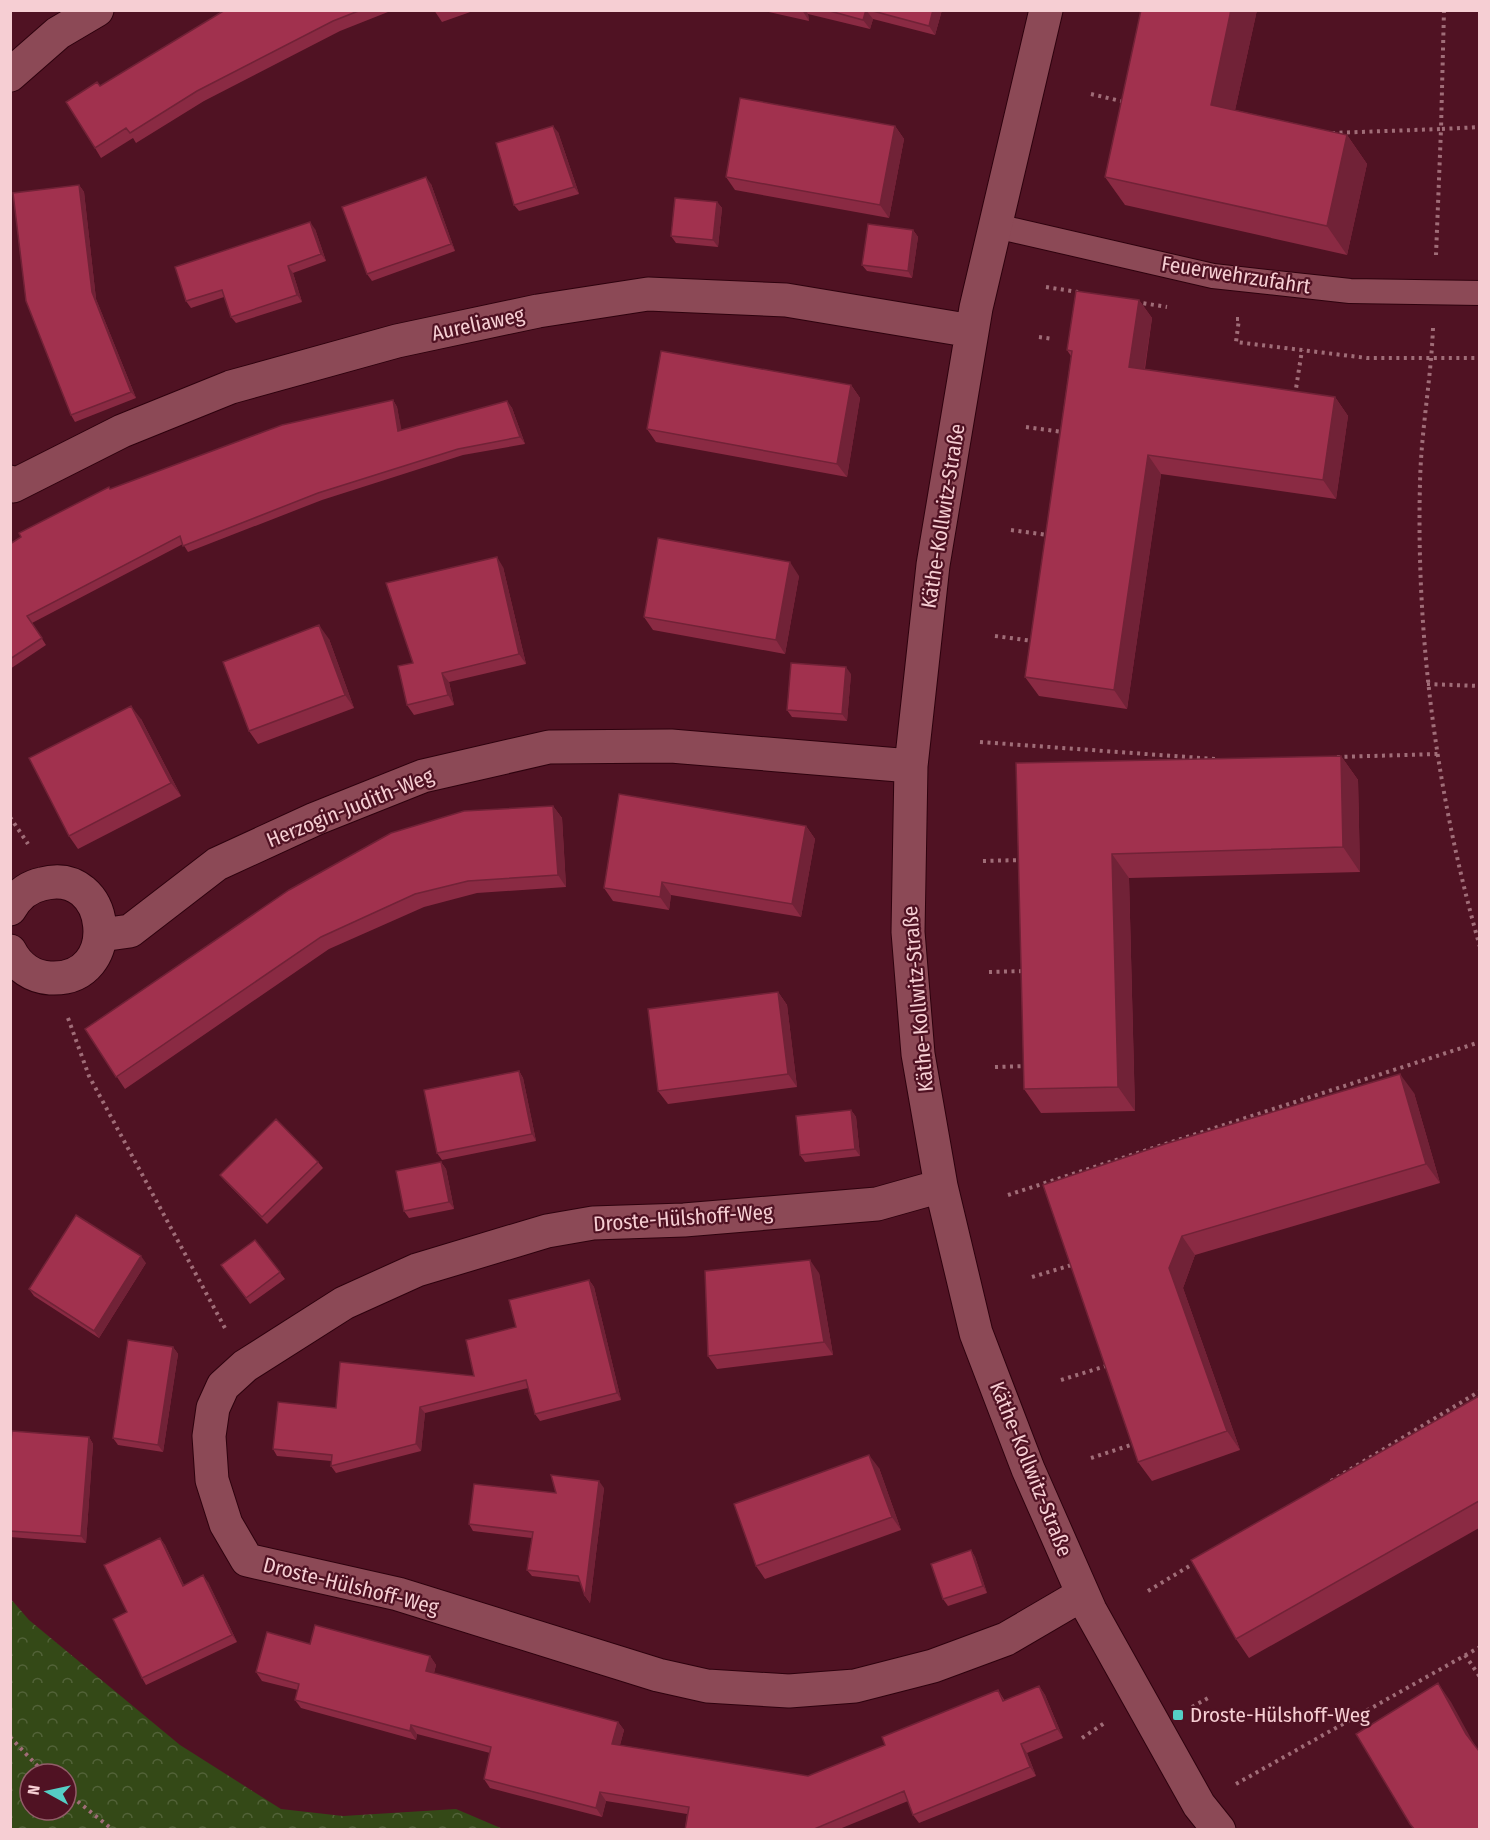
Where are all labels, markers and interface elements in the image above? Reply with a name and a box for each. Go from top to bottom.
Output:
street label: Feuerwehrzufahrt [1160,250,1312,300]
street label: Aureliaweg [429,301,527,347]
street label: Käthe-Kollwitz-Straße [916,422,970,610]
street label: Herzogin-Judith-Weg [263,763,437,853]
street label: Käthe-Kollwitz-Straße [897,905,939,1093]
street label: Droste-Hülshoff-Weg [592,1199,774,1237]
street label: Käthe-Kollwitz-Straße [984,1378,1078,1560]
street label: Droste-Hülshoff-Weg [261,1552,442,1620]
place label: Droste-Hülshoff-Weg [1190,1702,1370,1728]
marker: Droste-Hülshoff-Weg [1171,1708,1185,1722]
north arrow [18,1762,78,1822]
text: N [24,1784,44,1796]

